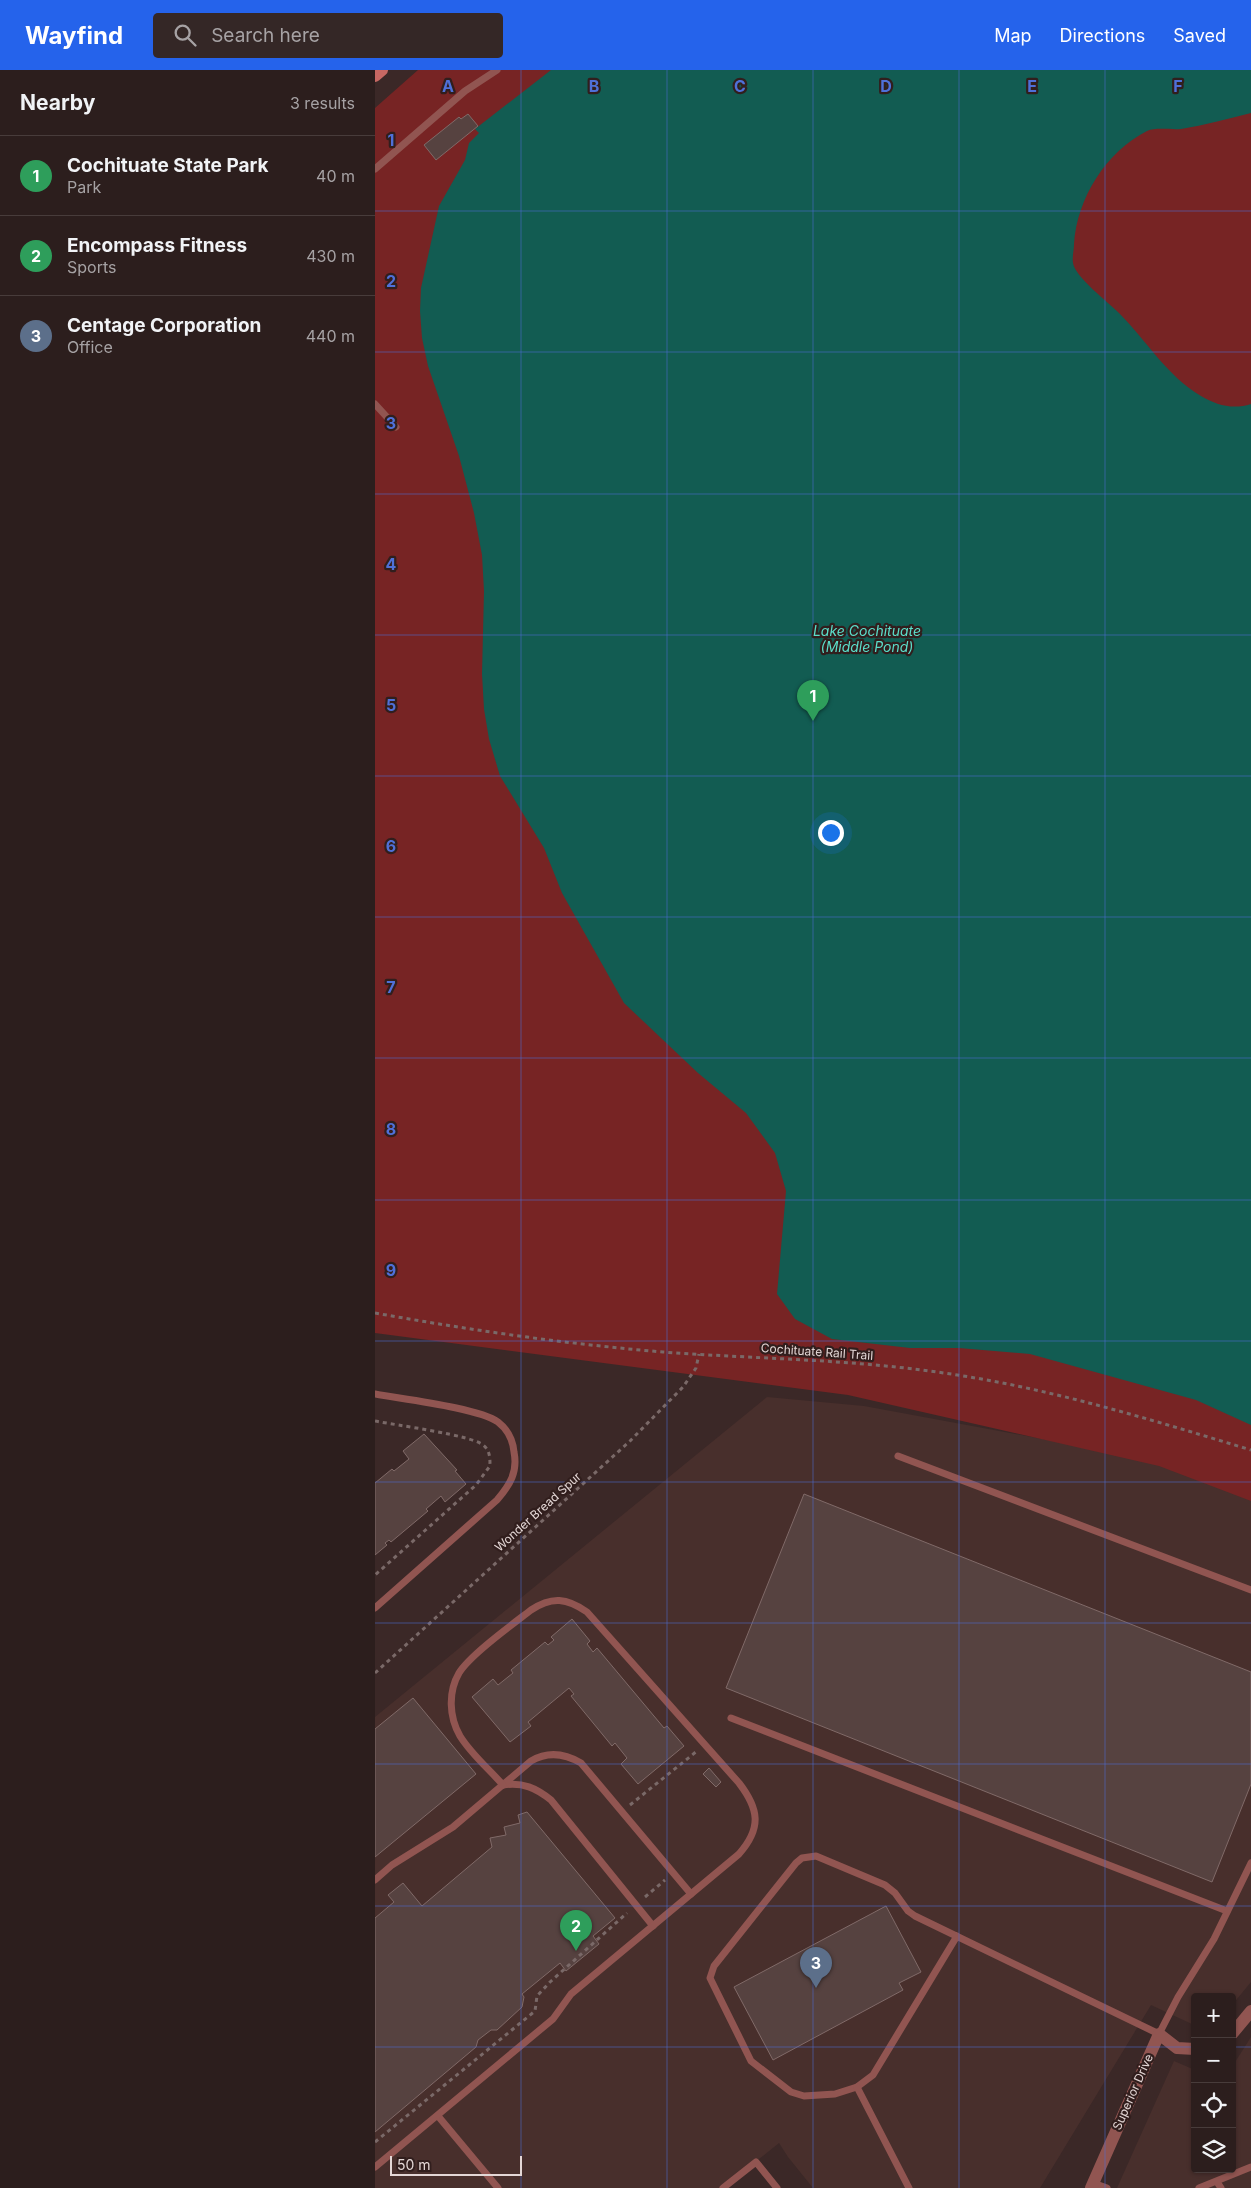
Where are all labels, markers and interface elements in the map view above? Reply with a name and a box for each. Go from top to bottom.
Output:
search box [153,13,503,58]
text: Wayfind [25,21,123,50]
icon: search [171,21,199,49]
text: Search here [211,24,320,47]
text: Map [994,25,1032,46]
text: Directions [1060,25,1145,46]
text: Saved [1173,25,1226,46]
text: A [442,76,454,96]
text: B [589,76,599,96]
text: C [734,76,746,96]
text: D [880,76,892,96]
text: E [1027,76,1037,96]
text: F [1173,76,1183,96]
text: Nearby [20,90,95,115]
text: 3 results [290,93,355,113]
text: 1 [388,130,394,150]
text: Cochituate State Park [67,154,269,177]
text: 1 [33,166,39,186]
text: 40 m [316,166,355,186]
text: Park [67,177,101,197]
text: Encompass Fitness [67,234,247,257]
text: 2 [31,246,41,266]
text: 430 m [306,246,355,266]
text: Sports [67,257,116,277]
text: 2 [386,271,396,291]
text: Centage Corporation [67,314,261,337]
text: 3 [31,326,41,346]
text: 440 m [306,326,355,346]
text: Office [67,337,113,357]
text: 3 [386,413,396,433]
text: 4 [386,554,397,574]
water label: Lake Cochituate (Middle Pond) [813,622,921,655]
pin: 1 [797,680,829,721]
text: 5 [386,695,396,715]
your location [818,820,844,846]
text: 6 [386,836,396,856]
text: 7 [386,977,396,997]
text: 8 [386,1119,396,1139]
text: 9 [386,1260,396,1280]
street label: Cochituate Rail Trail [760,1340,874,1363]
street label: Wonder Bread Spur [491,1469,584,1554]
pin: 2 [560,1910,592,1951]
pin: 3 [800,1947,832,1988]
map controls [1191,1993,1236,2173]
button: + [1191,1993,1236,2038]
button: − [1191,2038,1236,2083]
street label: Superior Drive [1109,2051,1156,2132]
button: locate [1191,2083,1236,2128]
button: layers [1191,2128,1236,2173]
scale bar [390,2153,523,2176]
text: 50 m [397,2156,431,2173]

